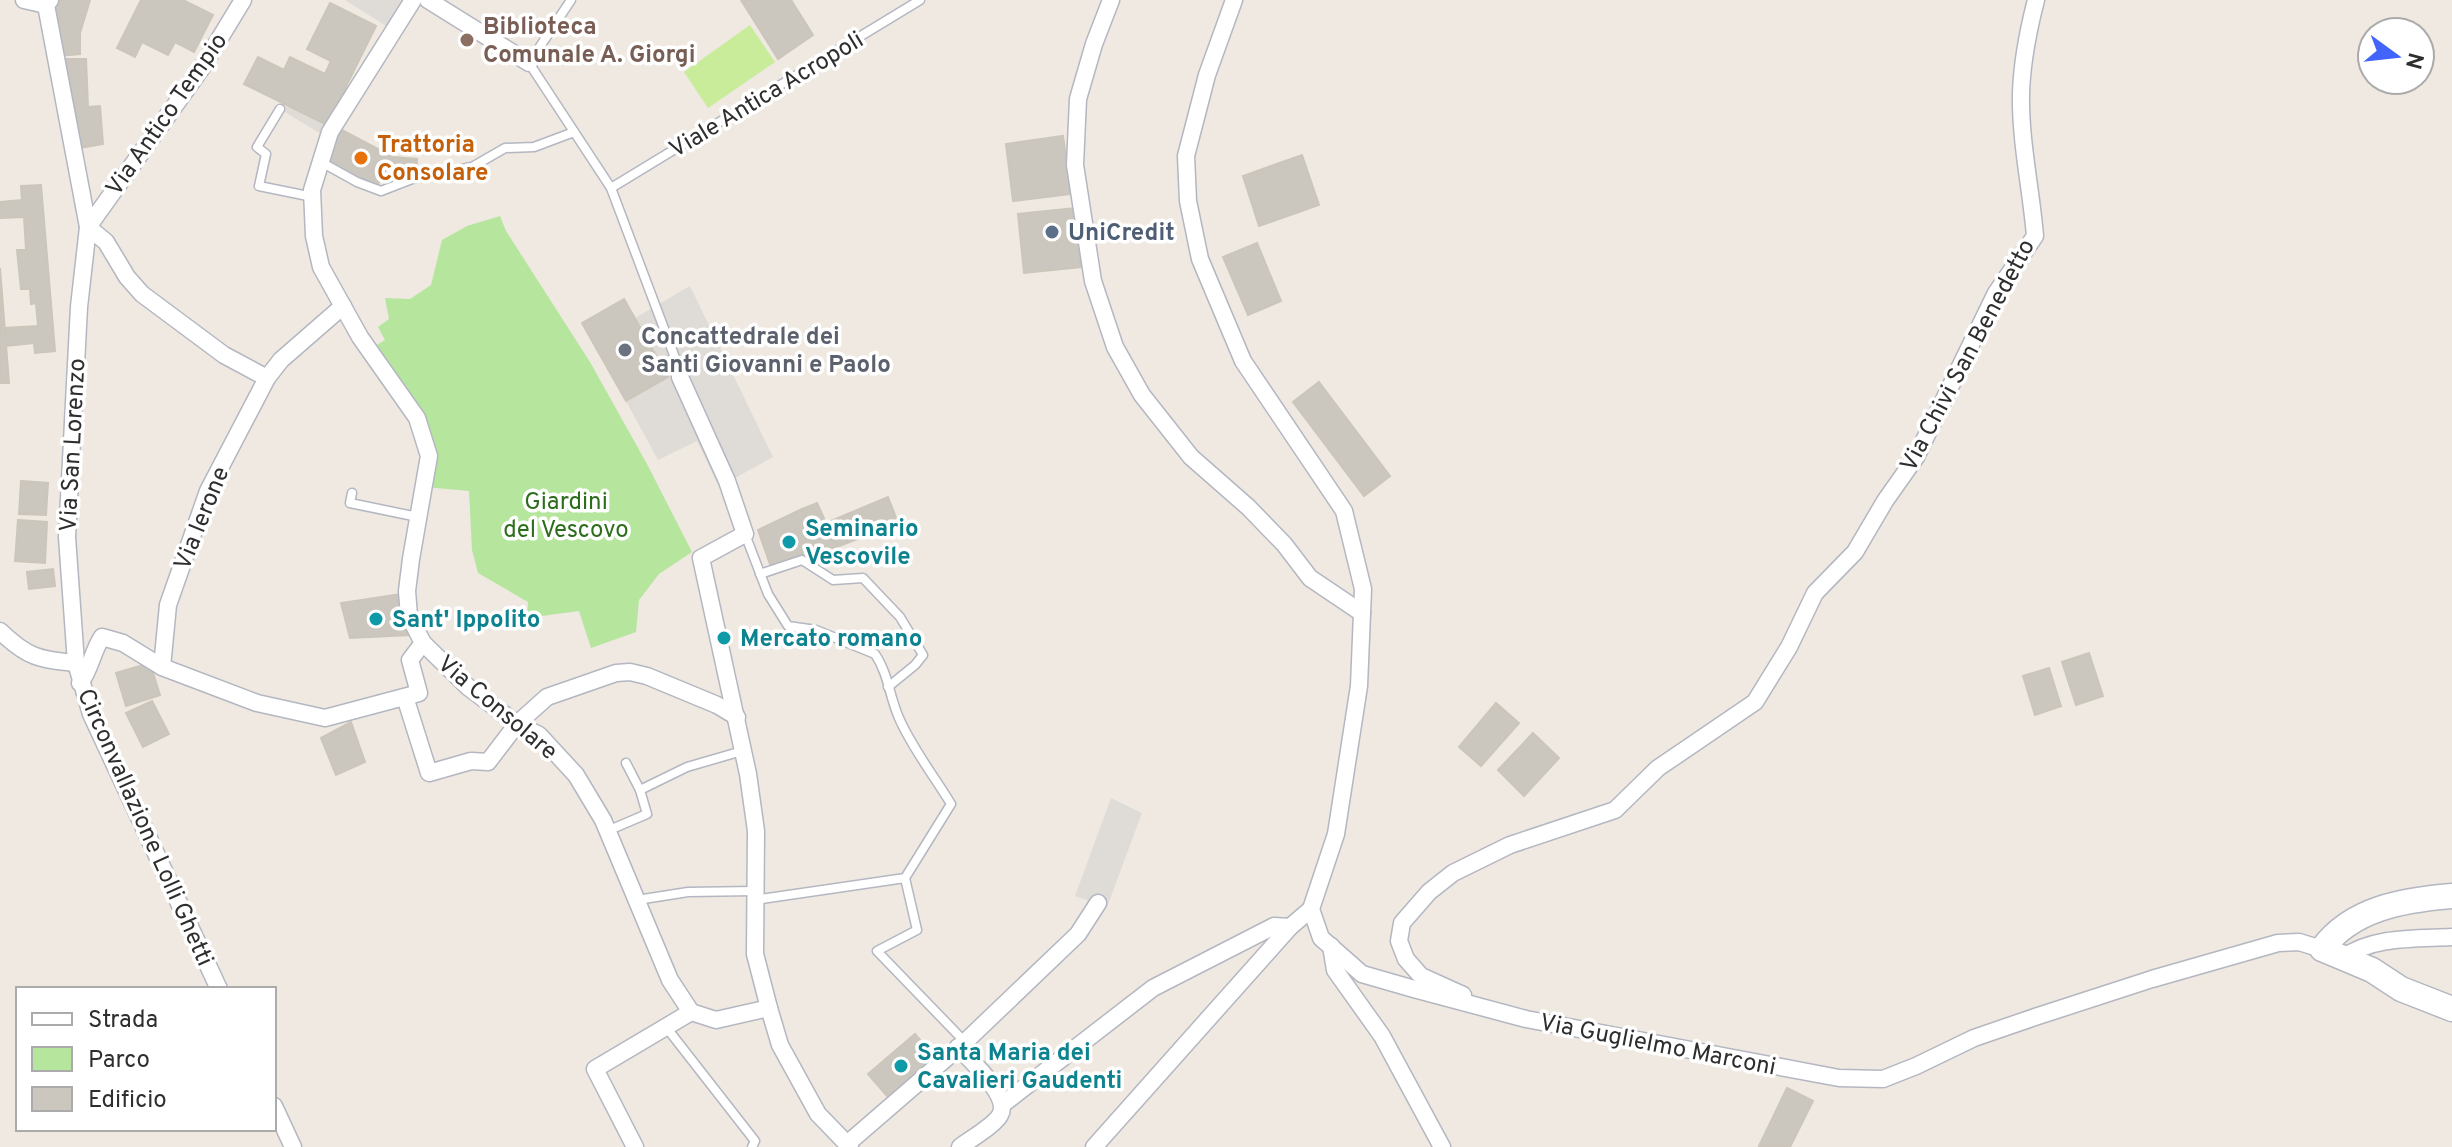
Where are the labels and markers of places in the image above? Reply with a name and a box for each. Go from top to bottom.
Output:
place label: Biblioteca Comunale A. Giorgi [483,13,695,71]
marker: Biblioteca Comunale A. Giorgi [458,31,476,49]
place label: Trattoria Consolare [377,131,488,189]
marker: Trattoria Consolare [352,149,370,167]
place label: UniCredit [1068,219,1175,249]
marker: UniCredit [1043,223,1061,241]
place label: Concattedrale dei Santi Giovanni e Paolo [641,323,891,381]
marker: Concattedrale dei Santi Giovanni e Paolo [616,341,634,359]
place label: Seminario Vescovile [805,515,919,573]
marker: Seminario Vescovile [780,533,798,551]
place label: Sant' Ippolito [392,606,540,636]
marker: Sant' Ippolito [367,610,385,628]
place label: Mercato romano [740,625,922,655]
marker: Mercato romano [715,629,733,647]
place label: Santa Maria dei Cavalieri Gaudenti [917,1039,1122,1097]
marker: Santa Maria dei Cavalieri Gaudenti [892,1057,910,1075]

